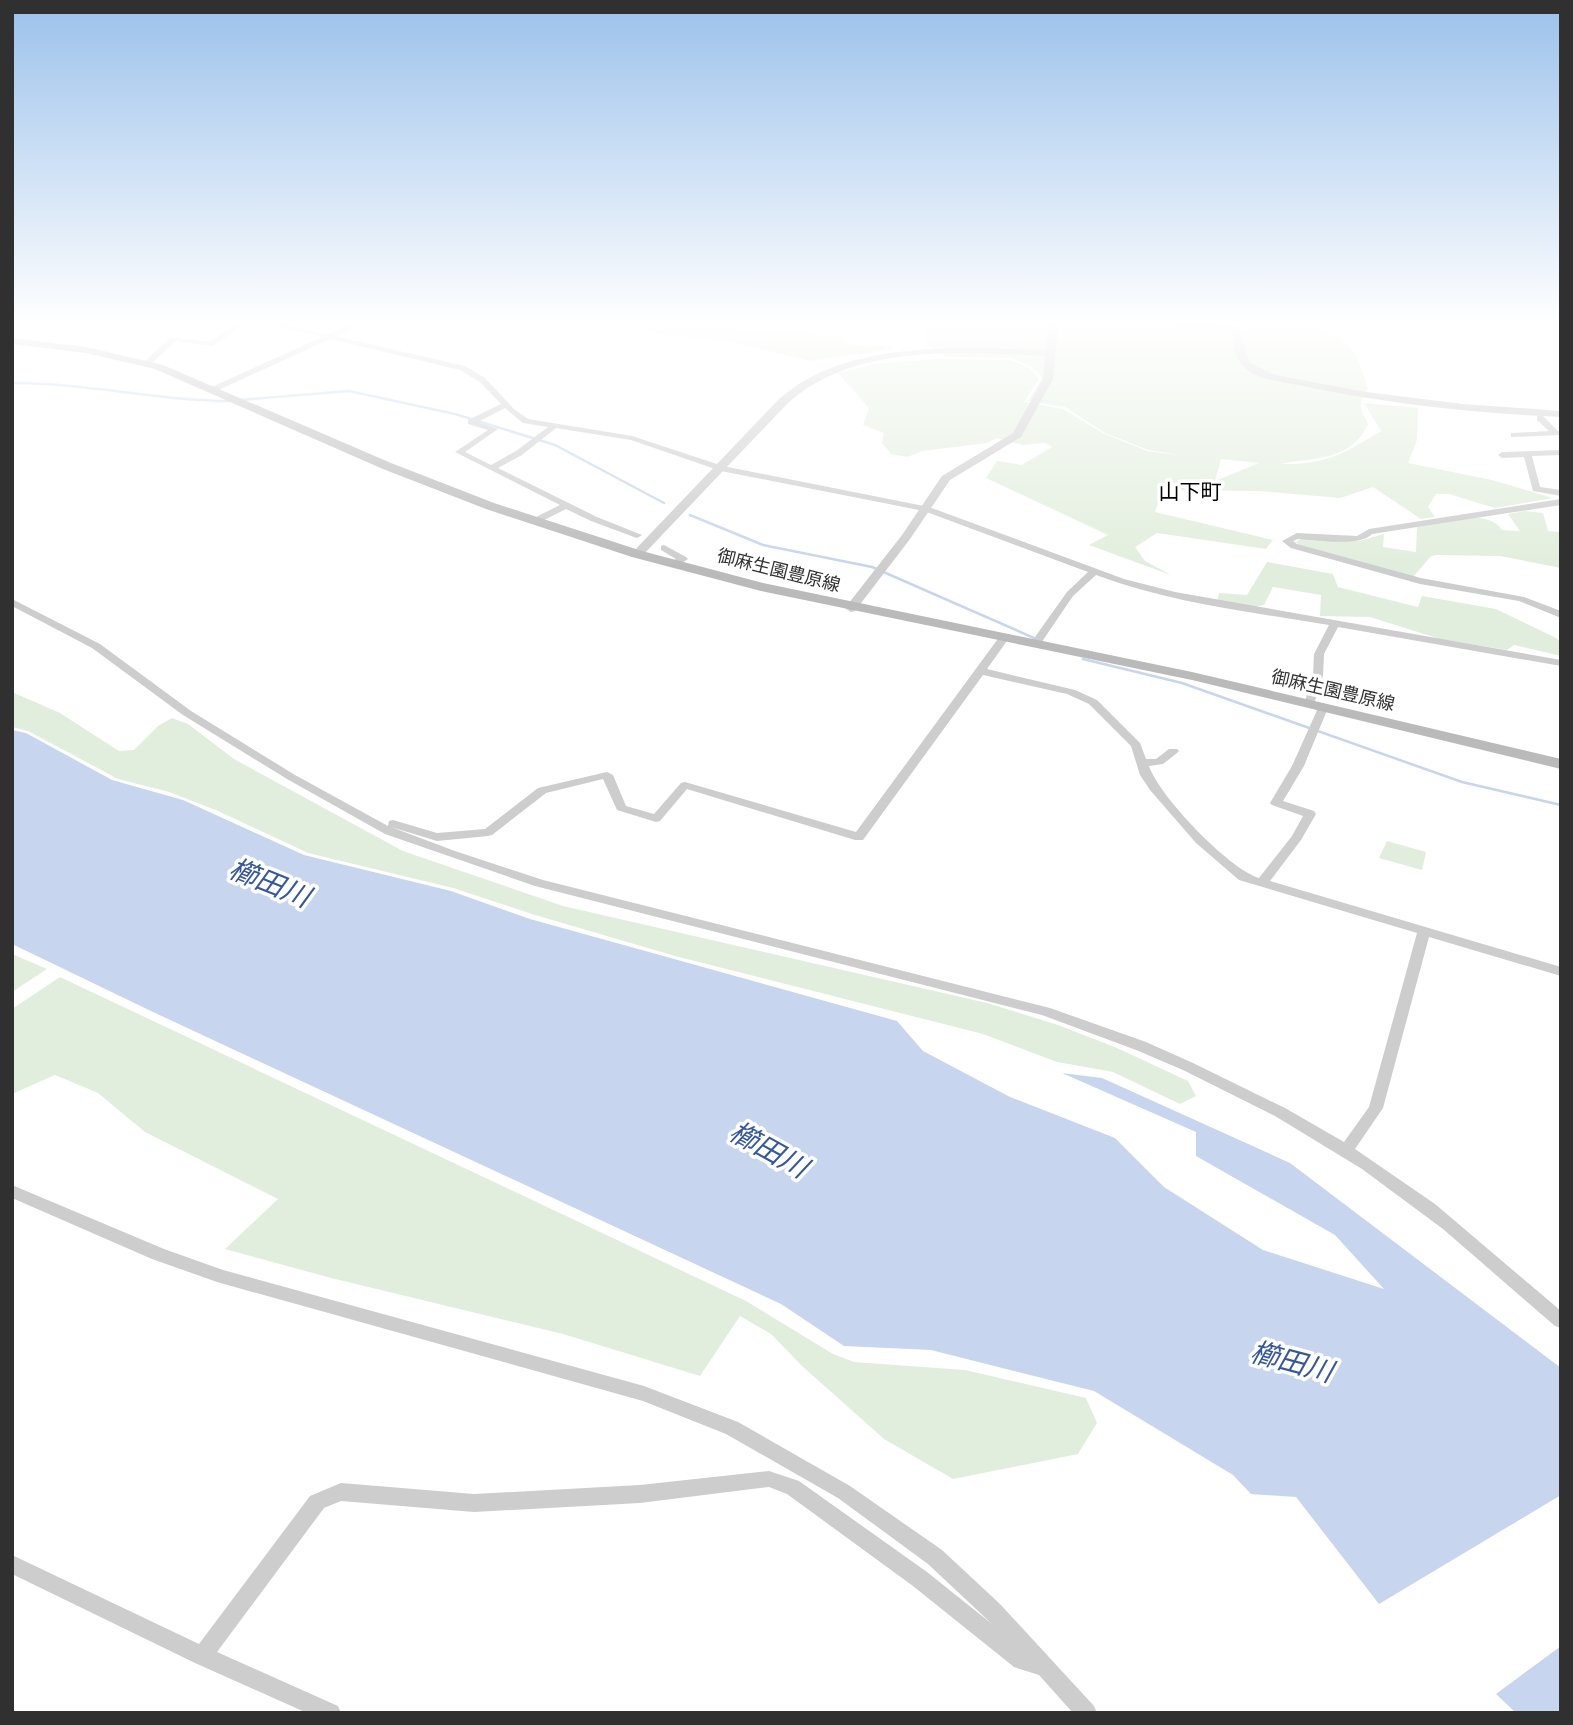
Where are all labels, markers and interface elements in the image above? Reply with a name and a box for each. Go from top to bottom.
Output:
district label: 山下町 [1159,478,1222,505]
street label: 御麻生園豊原線 [715,544,843,596]
street label: 御麻生園豊原線 [1269,665,1397,715]
water label: 櫛田川 [224,849,319,916]
water label: 櫛田川 [723,1112,817,1187]
water label: 櫛田川 [1247,1332,1340,1391]

